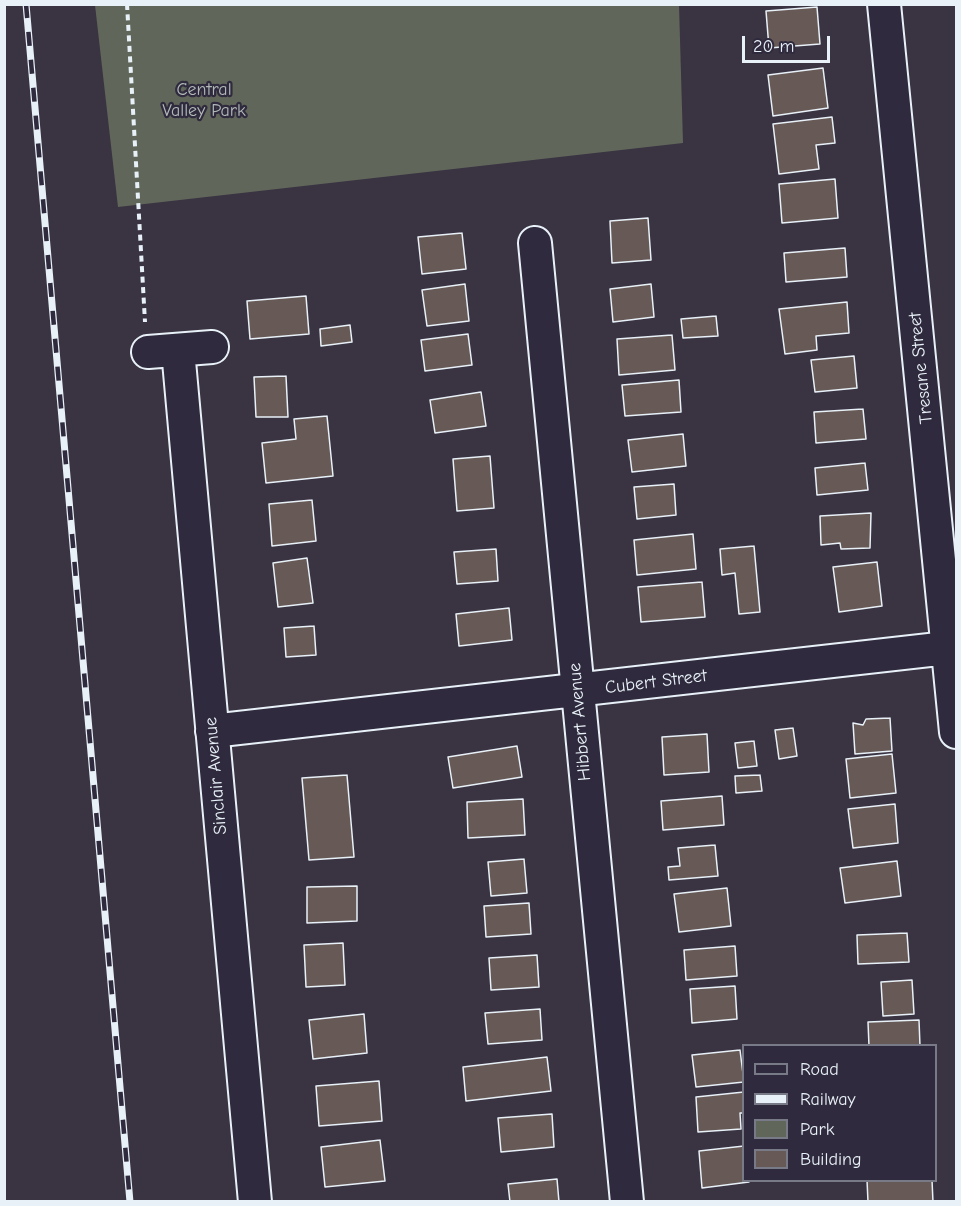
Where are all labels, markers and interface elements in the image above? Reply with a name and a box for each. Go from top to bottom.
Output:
scale bar [745,24,834,62]
text: 20 m [753,36,794,57]
park label: Central Valley Park [162,79,246,122]
street label: Tresane Street [904,311,938,425]
street label: Hibbert Avenue [564,662,596,782]
street label: Cubert Street [604,665,708,699]
street label: Sinclair Avenue [200,716,232,836]
legend [742,1044,937,1182]
text: Road [800,1059,839,1080]
text: Railway [800,1089,856,1110]
text: Park [800,1119,834,1140]
text: Building [800,1149,862,1170]

